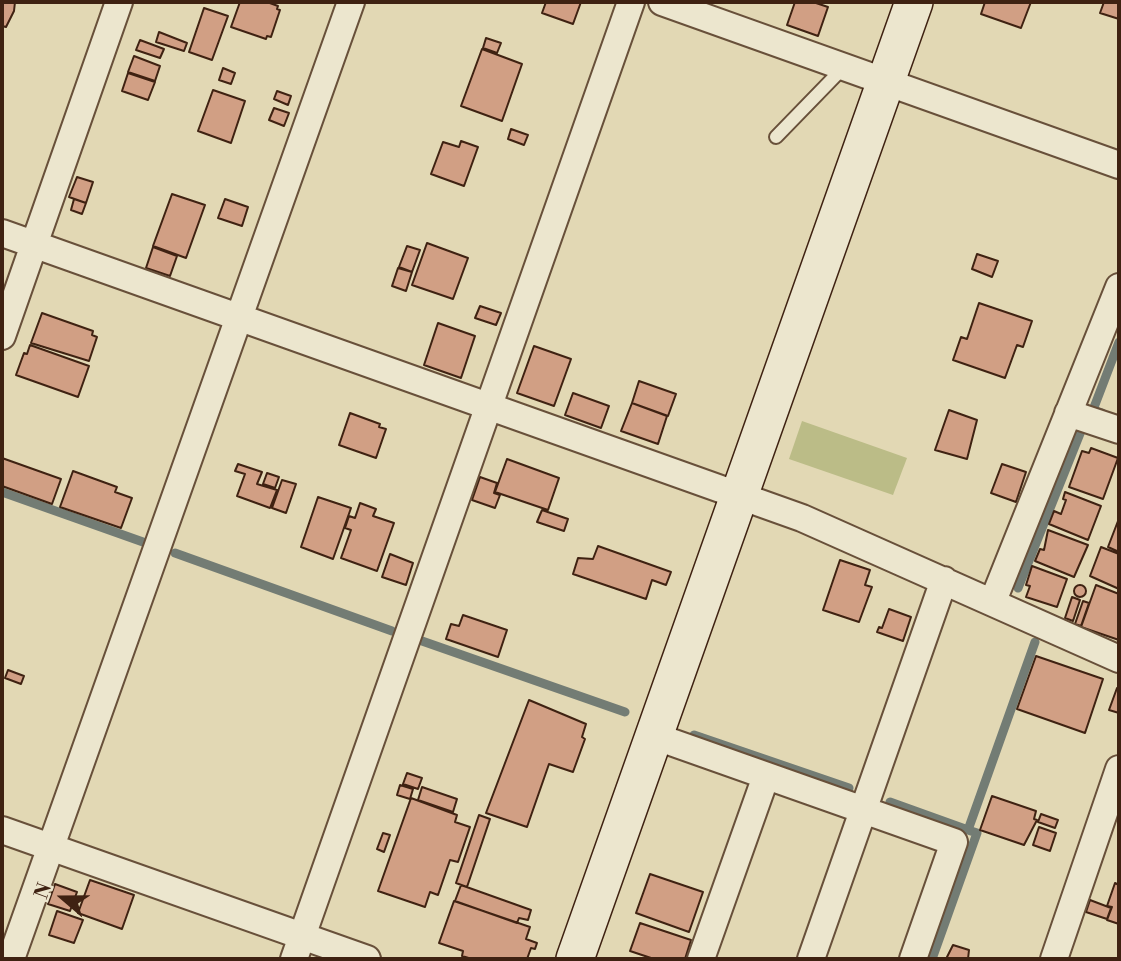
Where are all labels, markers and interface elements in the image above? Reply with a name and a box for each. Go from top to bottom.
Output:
north arrow [28,863,98,933]
text: N [29,880,57,902]

